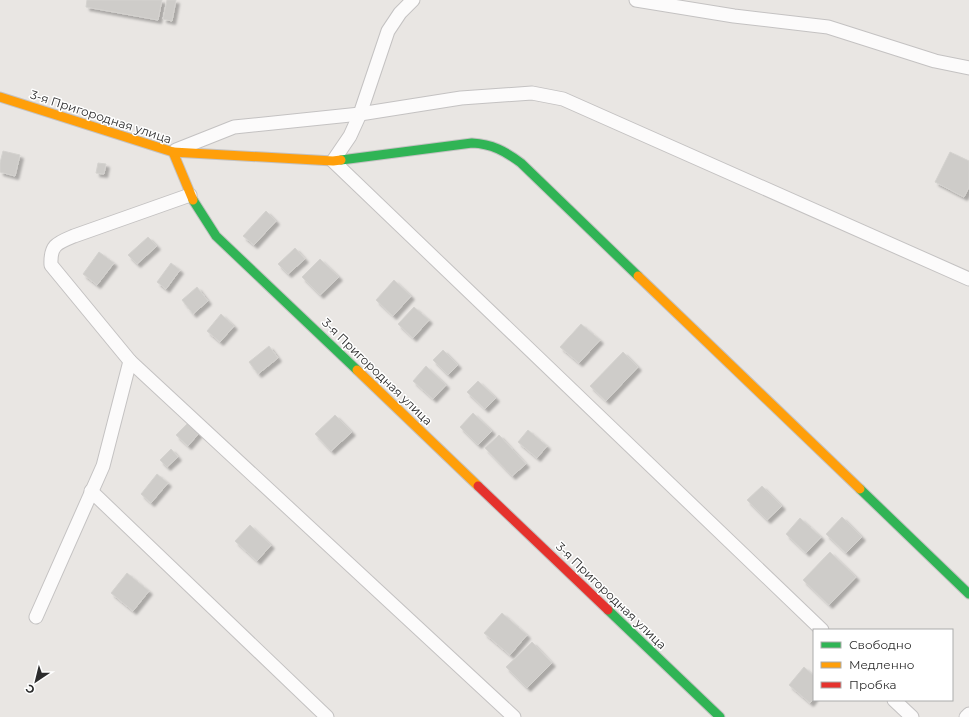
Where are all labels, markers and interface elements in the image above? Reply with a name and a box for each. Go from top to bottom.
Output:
street label: 3-я Пригородная улица [29,87,174,146]
street label: 3-я Пригородная улица [319,315,436,428]
street label: 3-я Пригородная улица [553,539,670,652]
legend [813,629,953,701]
text: Свободно [849,637,912,652]
text: Медленно [849,657,915,672]
north arrow [16,661,56,701]
text: Пробка [849,677,897,692]
text: С [23,681,38,697]

